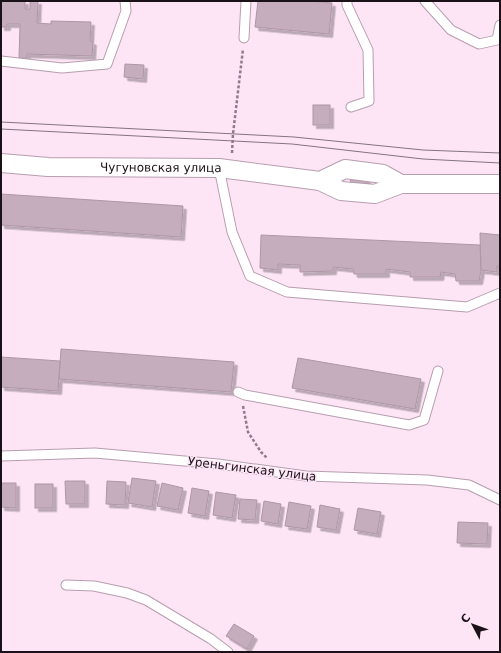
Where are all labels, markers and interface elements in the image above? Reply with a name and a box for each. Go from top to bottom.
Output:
street label: Чугуновская улица [100,160,222,175]
street label: Уреньгинская улица [187,454,317,484]
north arrow [453,605,493,645]
text: С [458,611,473,626]

